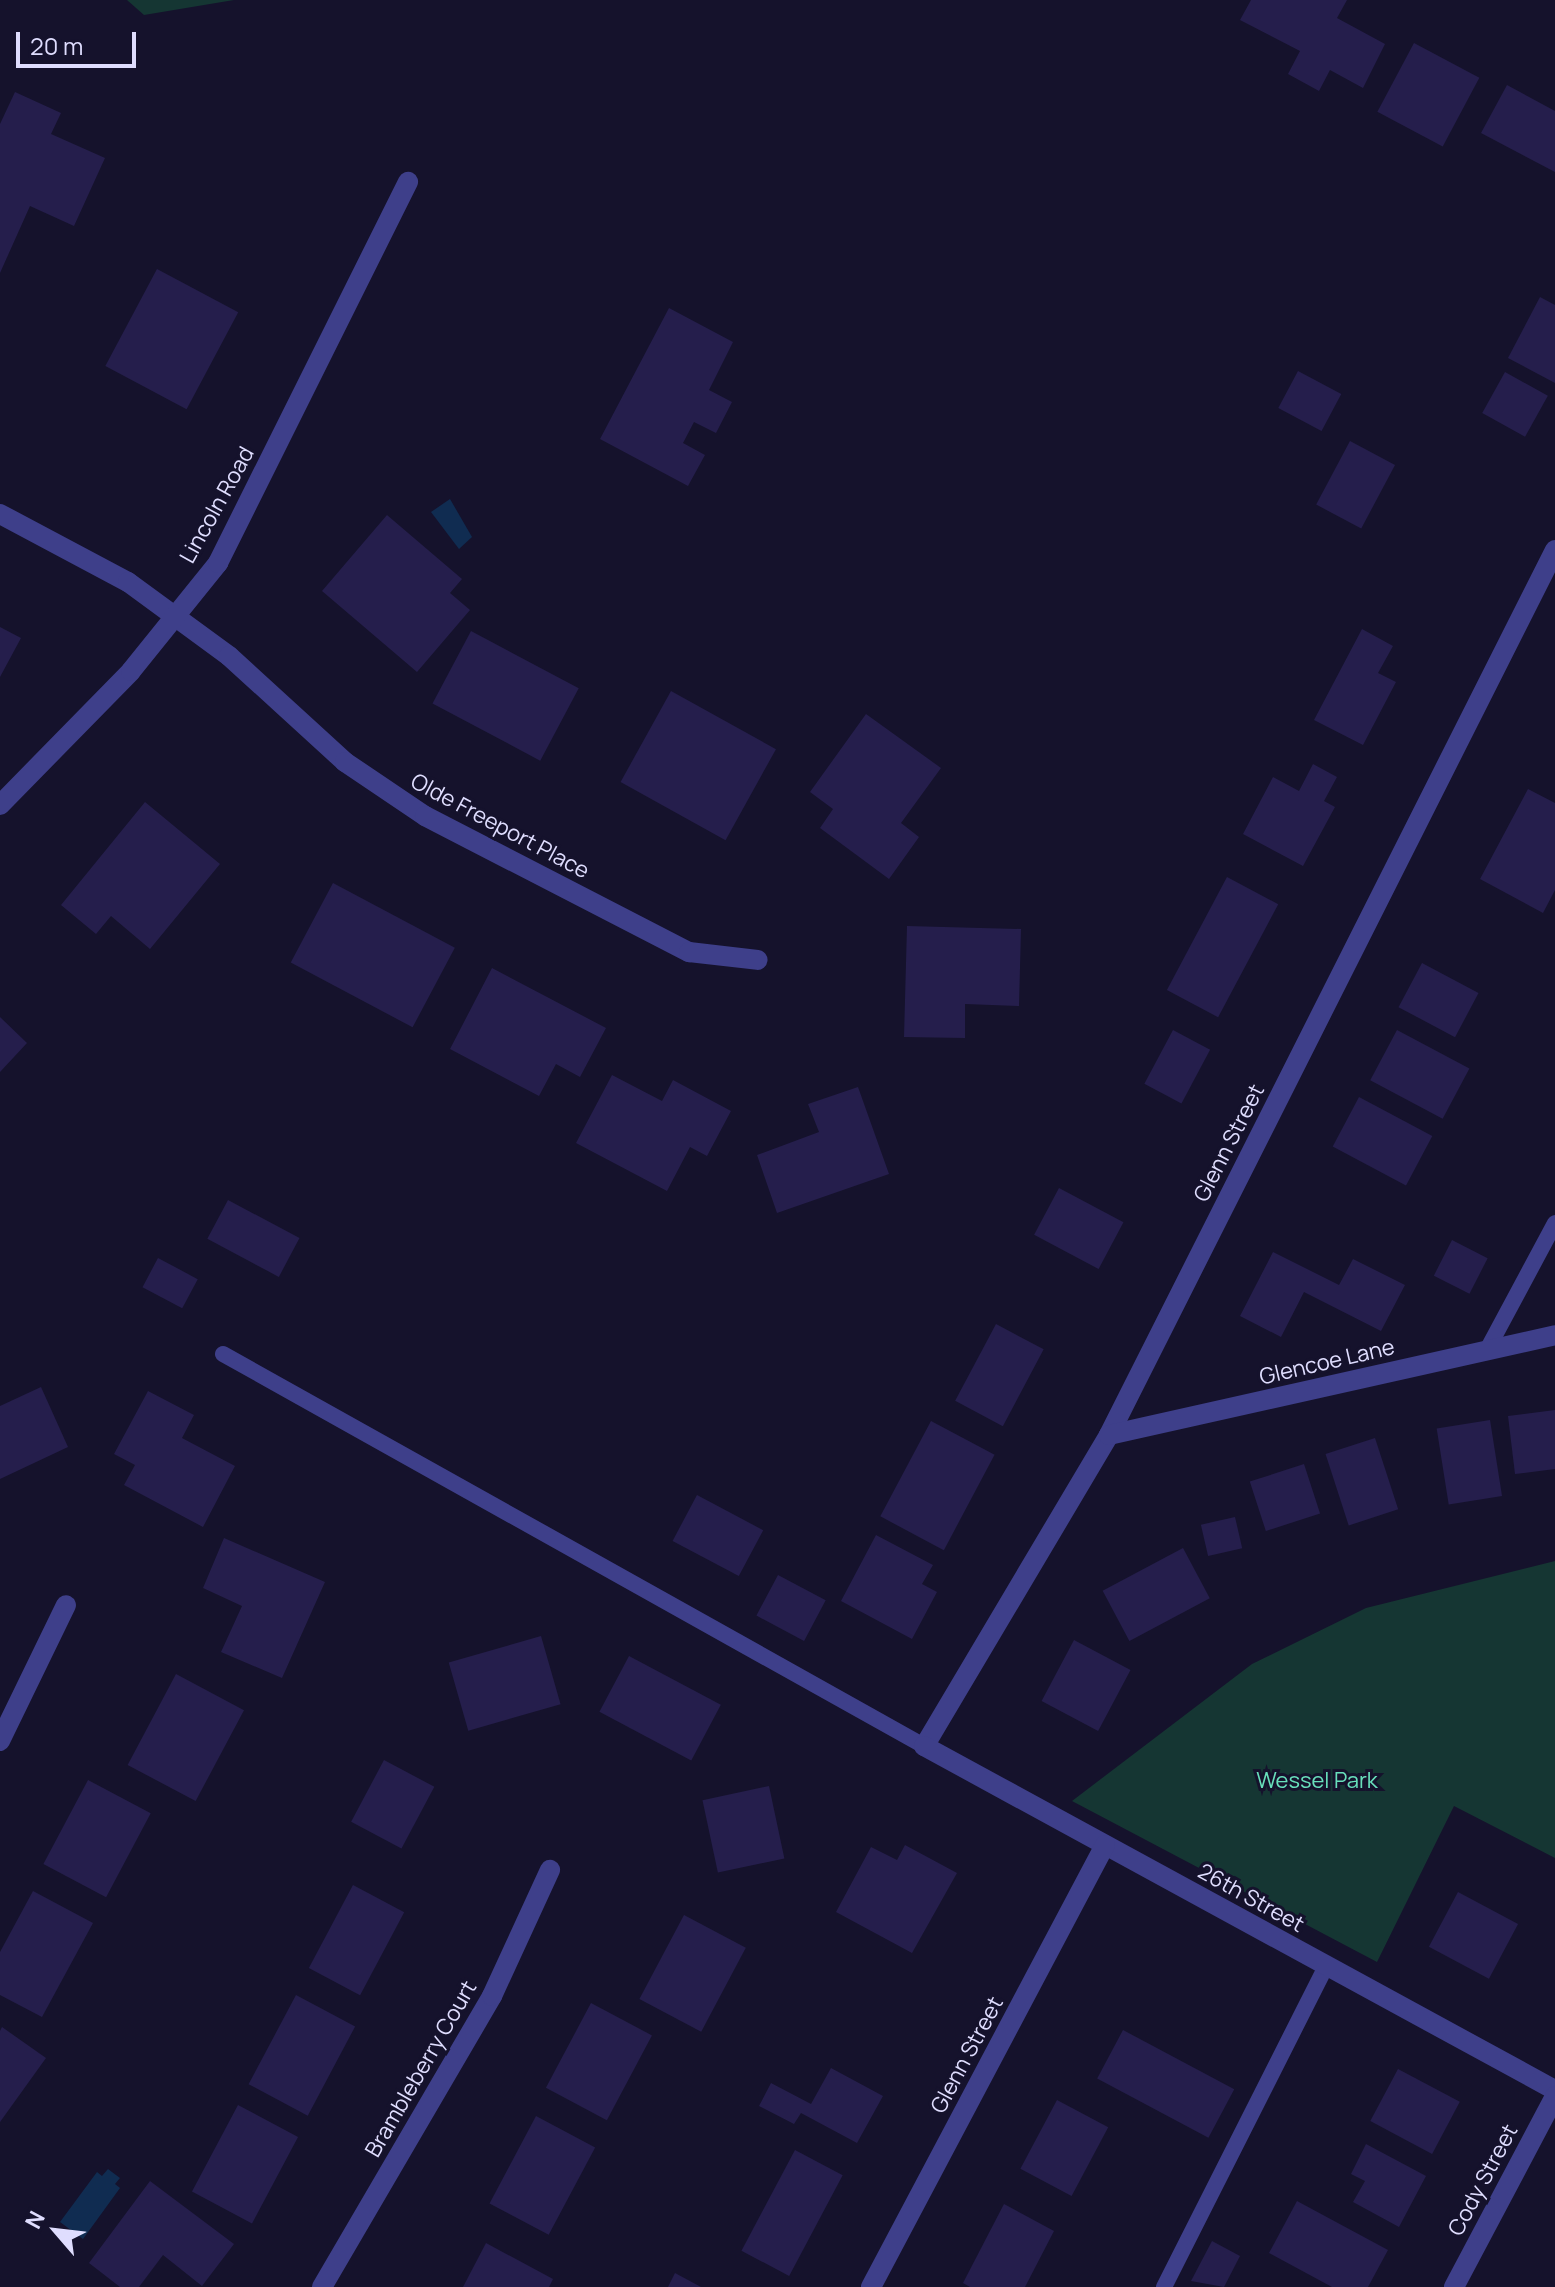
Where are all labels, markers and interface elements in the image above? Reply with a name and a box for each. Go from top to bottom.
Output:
scale bar [20,16,140,66]
text: 20 m [30,29,83,62]
street label: Lincoln Road [174,442,260,568]
street label: Olde Freeport Place [406,768,594,884]
street label: Glenn Street [1188,1080,1270,1206]
street label: Glencoe Lane [1257,1334,1397,1390]
park label: Wessel Park [1256,1768,1378,1794]
street label: 26th Street [1193,1858,1309,1938]
street label: Brambleberry Court [360,1976,482,2162]
street label: Glenn Street [925,1992,1009,2118]
street label: Cody Street [1443,2120,1523,2240]
north arrow [16,2191,96,2271]
text: N [18,2206,52,2234]

